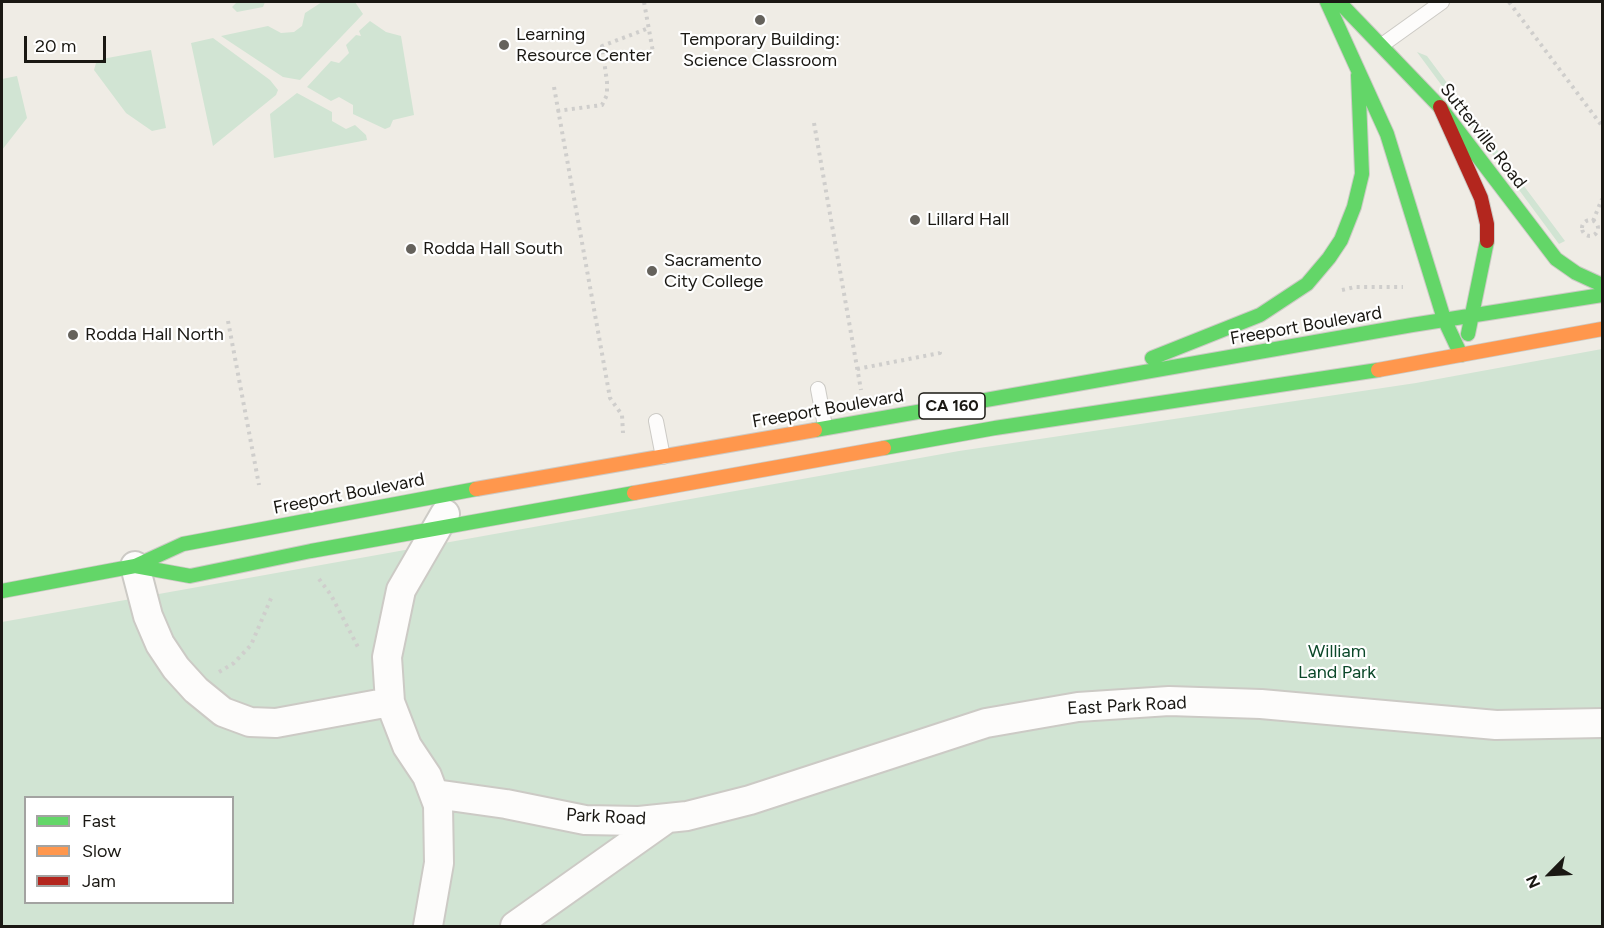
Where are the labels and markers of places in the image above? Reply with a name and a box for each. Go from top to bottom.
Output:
marker: Temporary Building: Science Classroom [753,13,767,27]
place label: Learning Resource Center [516,24,652,66]
place label: Temporary Building: Science Classroom [680,29,840,72]
marker: Learning Resource Center [497,38,511,52]
place label: Lillard Hall [927,209,1009,231]
marker: Lillard Hall [908,213,922,227]
place label: Rodda Hall South [423,238,563,260]
marker: Rodda Hall South [404,242,418,256]
place label: Sacramento City College [664,250,763,292]
marker: Sacramento City College [645,264,659,278]
place label: Rodda Hall North [85,324,224,346]
marker: Rodda Hall North [66,328,80,342]

